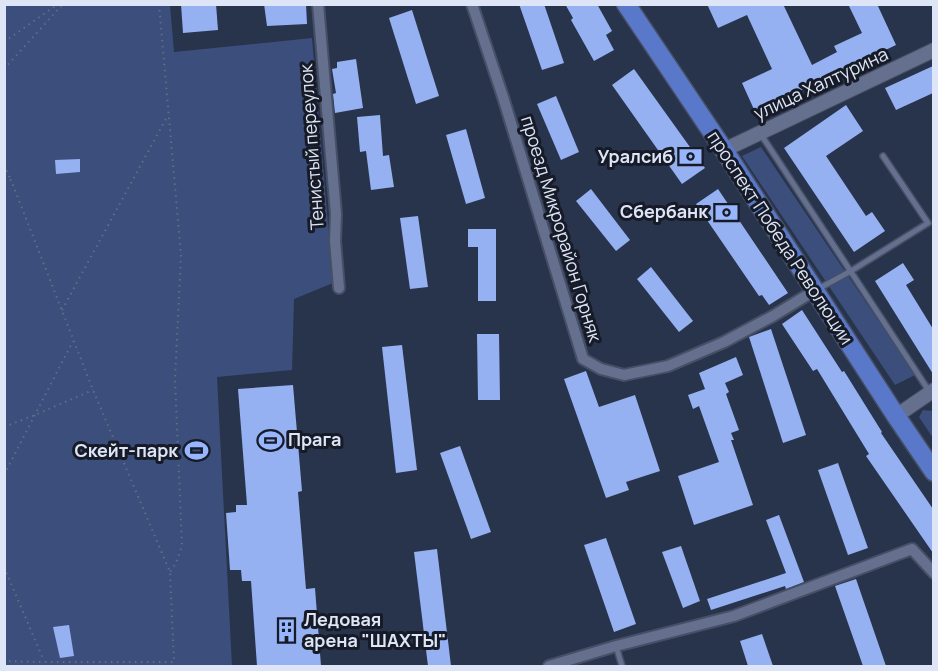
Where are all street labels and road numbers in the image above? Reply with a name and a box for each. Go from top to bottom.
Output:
street label: улица Халтурина [749,41,892,125]
street label: Тенистый переулок [293,62,329,231]
street label: проезд Микрорайон Горняк [516,113,608,346]
street label: проспект Победа Революции [703,126,859,349]

